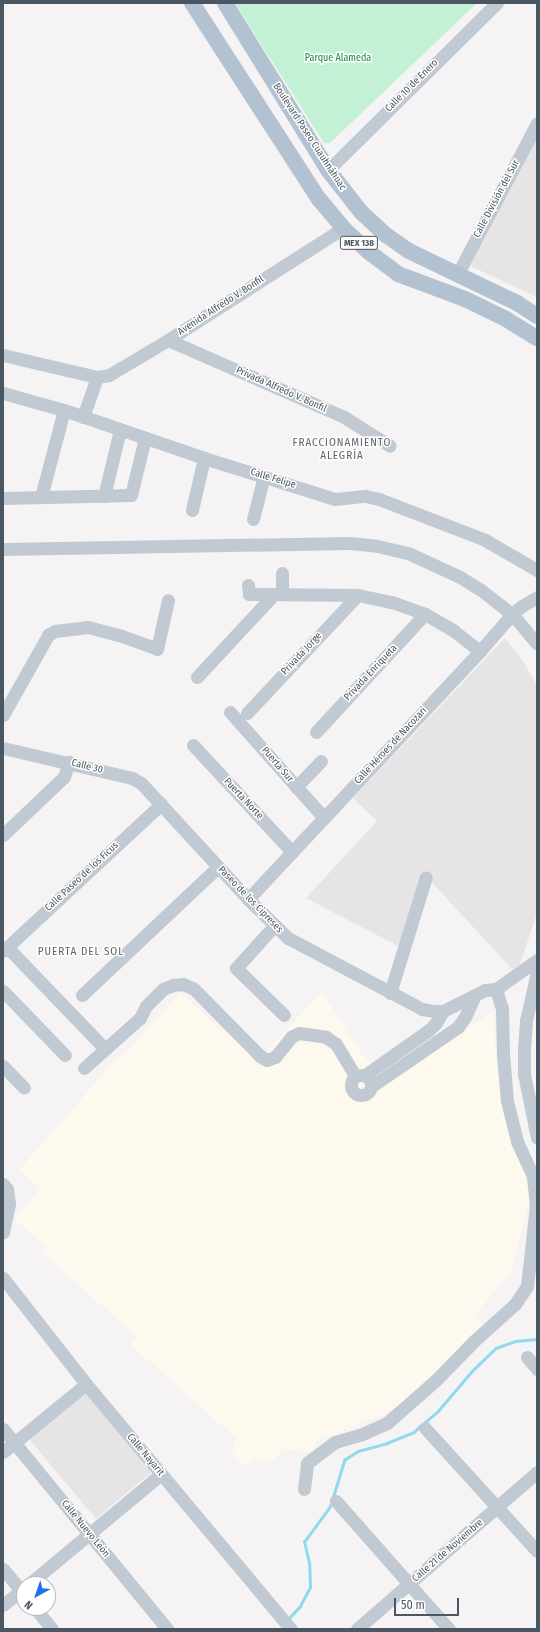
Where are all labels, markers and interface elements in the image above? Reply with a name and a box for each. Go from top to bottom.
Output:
park label: Parque Alameda [305,53,371,65]
street label: Calle 10 de Enero [383,57,441,115]
street label: Boulevard Paseo Cuauhnáhuac [270,81,348,193]
street label: Calle División del Sur [471,158,523,240]
road number: MEX 138 [339,236,379,250]
street label: Avenida Alfredo V. Bonfil [176,274,266,338]
street label: Privada Alfredo V. Bonfil [234,365,328,415]
district label: FRACCIONAMIENTO ALEGRÍA [293,437,391,463]
street label: Calle Felipe [249,466,297,492]
street label: Privada Jorge [279,630,325,678]
street label: Privada Enriqueta [342,642,400,704]
street label: Calle Héroes de Nacozari [352,705,430,787]
street label: Puerta Sur [258,745,296,785]
street label: Calle 30 [70,757,104,777]
street label: Puerta Norte [221,776,265,822]
street label: Calle Paseo de los Ficus [43,840,121,914]
street label: Paseo de los Cipreses [215,864,285,936]
district label: PUERTA DEL SOL [38,945,124,959]
street label: Calle Nayarit [124,1431,166,1479]
street label: Calle Nuevo León [58,1498,112,1560]
street label: Calle 21 de Noviembre [410,1517,486,1585]
north arrow [16,1576,56,1616]
scale bar [396,1590,461,1616]
text: N [22,1598,35,1612]
text: 50 m [401,1598,425,1612]

